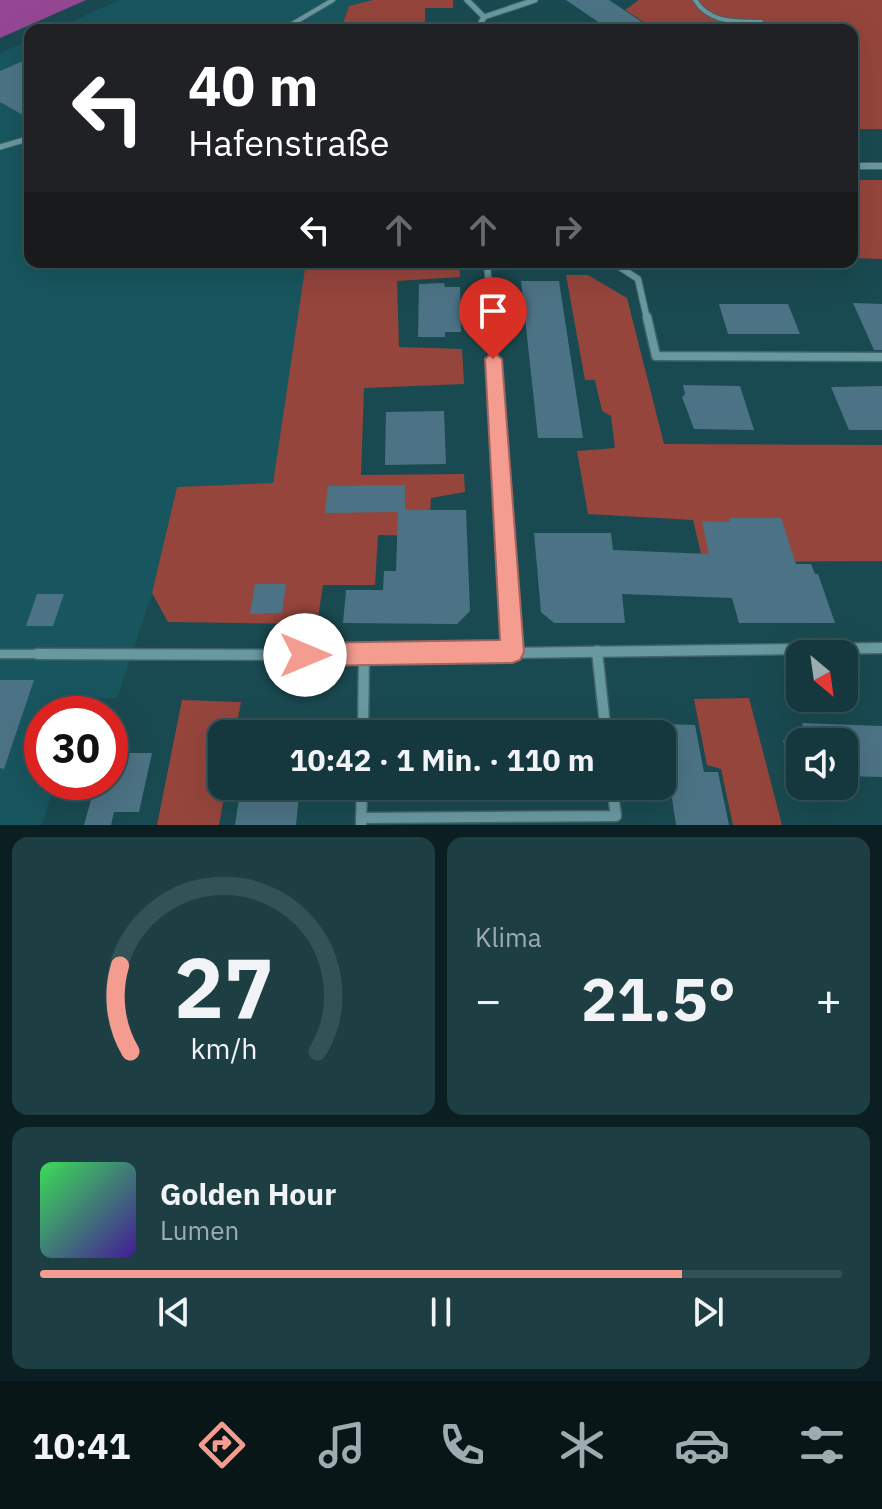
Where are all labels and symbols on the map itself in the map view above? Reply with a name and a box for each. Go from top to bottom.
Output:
pin [459,277,527,359]
position arrow [263,613,347,697]
north arrow [786,640,858,712]
speed limit sign: 30 [24,696,128,800]

